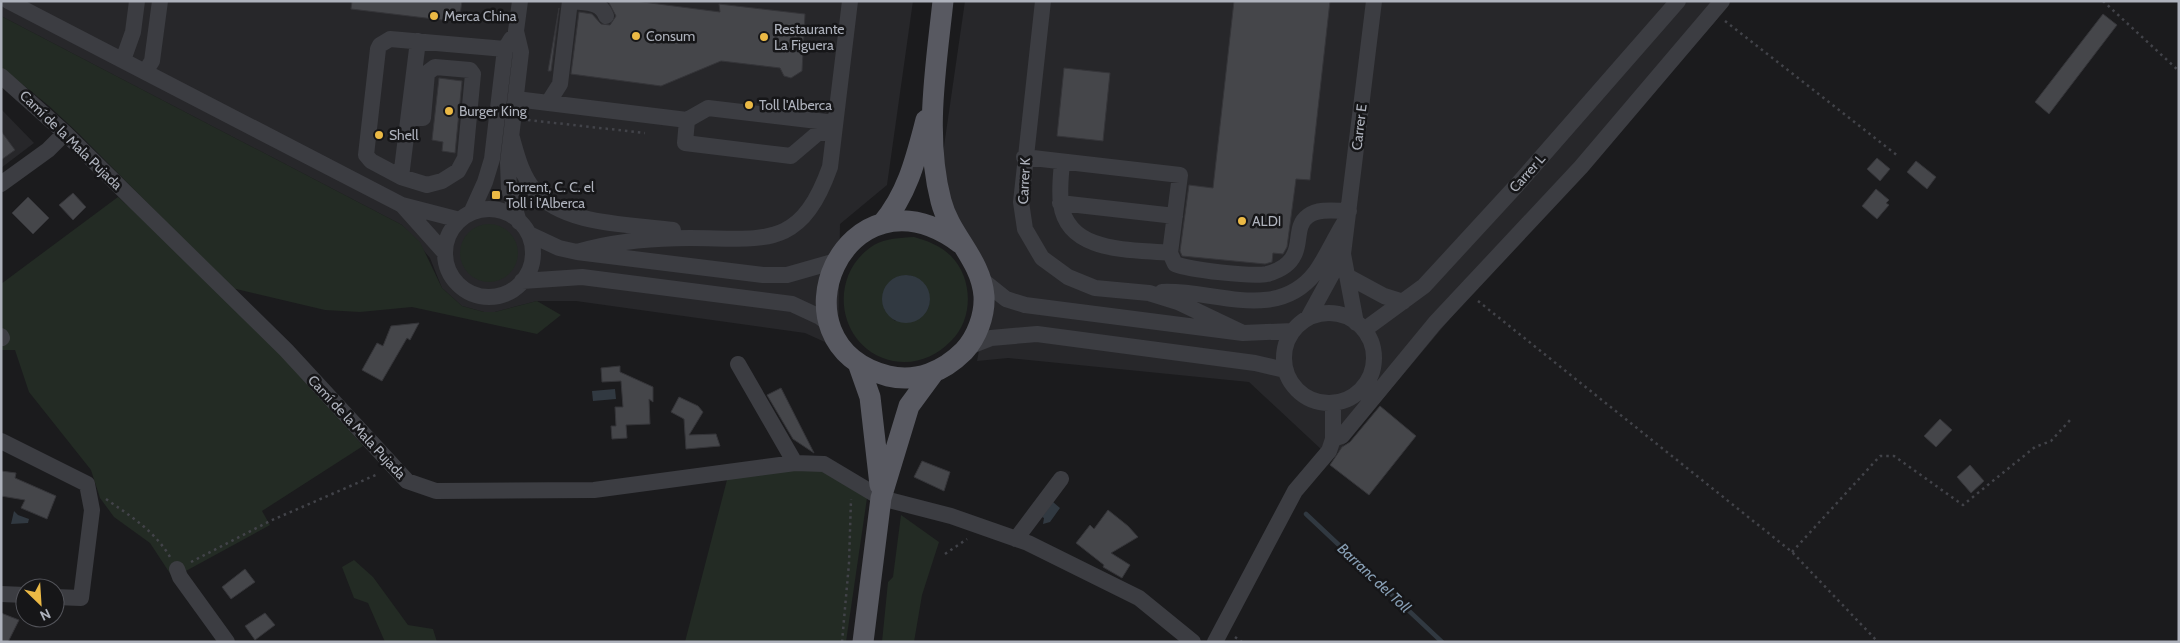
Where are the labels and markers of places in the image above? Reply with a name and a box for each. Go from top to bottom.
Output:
place label: Merca China [444,7,517,25]
marker: Merca China [428,10,440,22]
place label: Restaurante La Figuera [774,20,845,54]
place label: Consum [646,27,695,45]
marker: Consum [630,30,642,42]
marker: Restaurante La Figuera [758,31,770,43]
place label: Toll l'Alberca [759,96,832,114]
marker: Toll l'Alberca [743,99,755,111]
place label: Burger King [459,102,528,120]
marker: Burger King [443,105,455,117]
place label: Shell [389,126,419,144]
marker: Shell [373,129,385,141]
place label: Torrent, C. C. el Toll i l'Alberca [506,178,595,212]
marker: Torrent, C. C. el Toll i l'Alberca [490,189,502,201]
place label: ALDI [1252,212,1281,230]
marker: ALDI [1236,215,1248,227]

